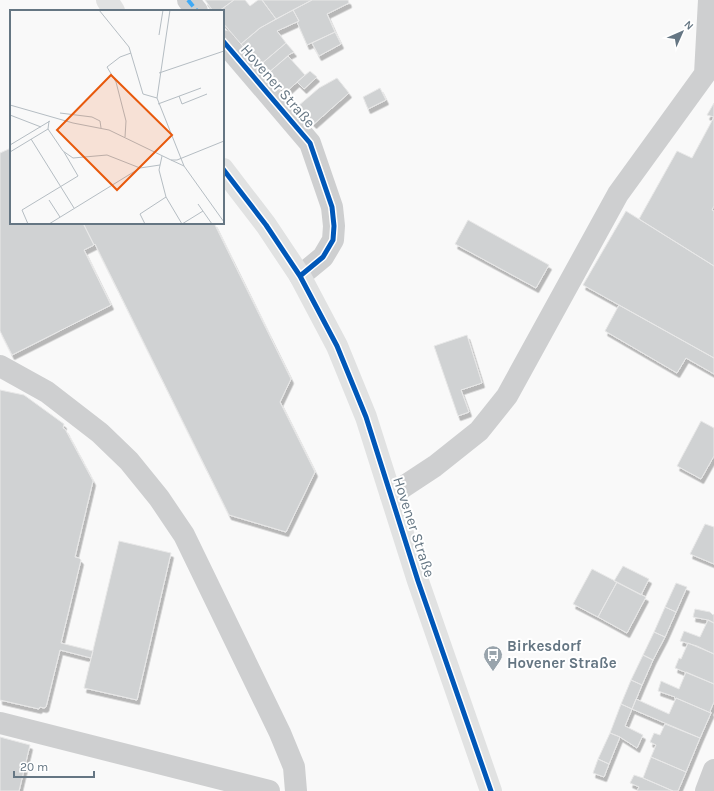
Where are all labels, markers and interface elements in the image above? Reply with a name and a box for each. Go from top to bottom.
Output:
inset map [10,10,224,224]
north arrow [662,12,702,52]
text: N [681,18,696,33]
street label: Hovener Straße [237,41,319,131]
street label: Hovener Straße [389,475,439,579]
place label: Birkesdorf Hovener Straße [507,637,617,672]
bus stop icon: Birkesdorf Hovener Straße [482,644,504,672]
scale bar [14,753,94,779]
text: 20 m [20,760,48,774]

